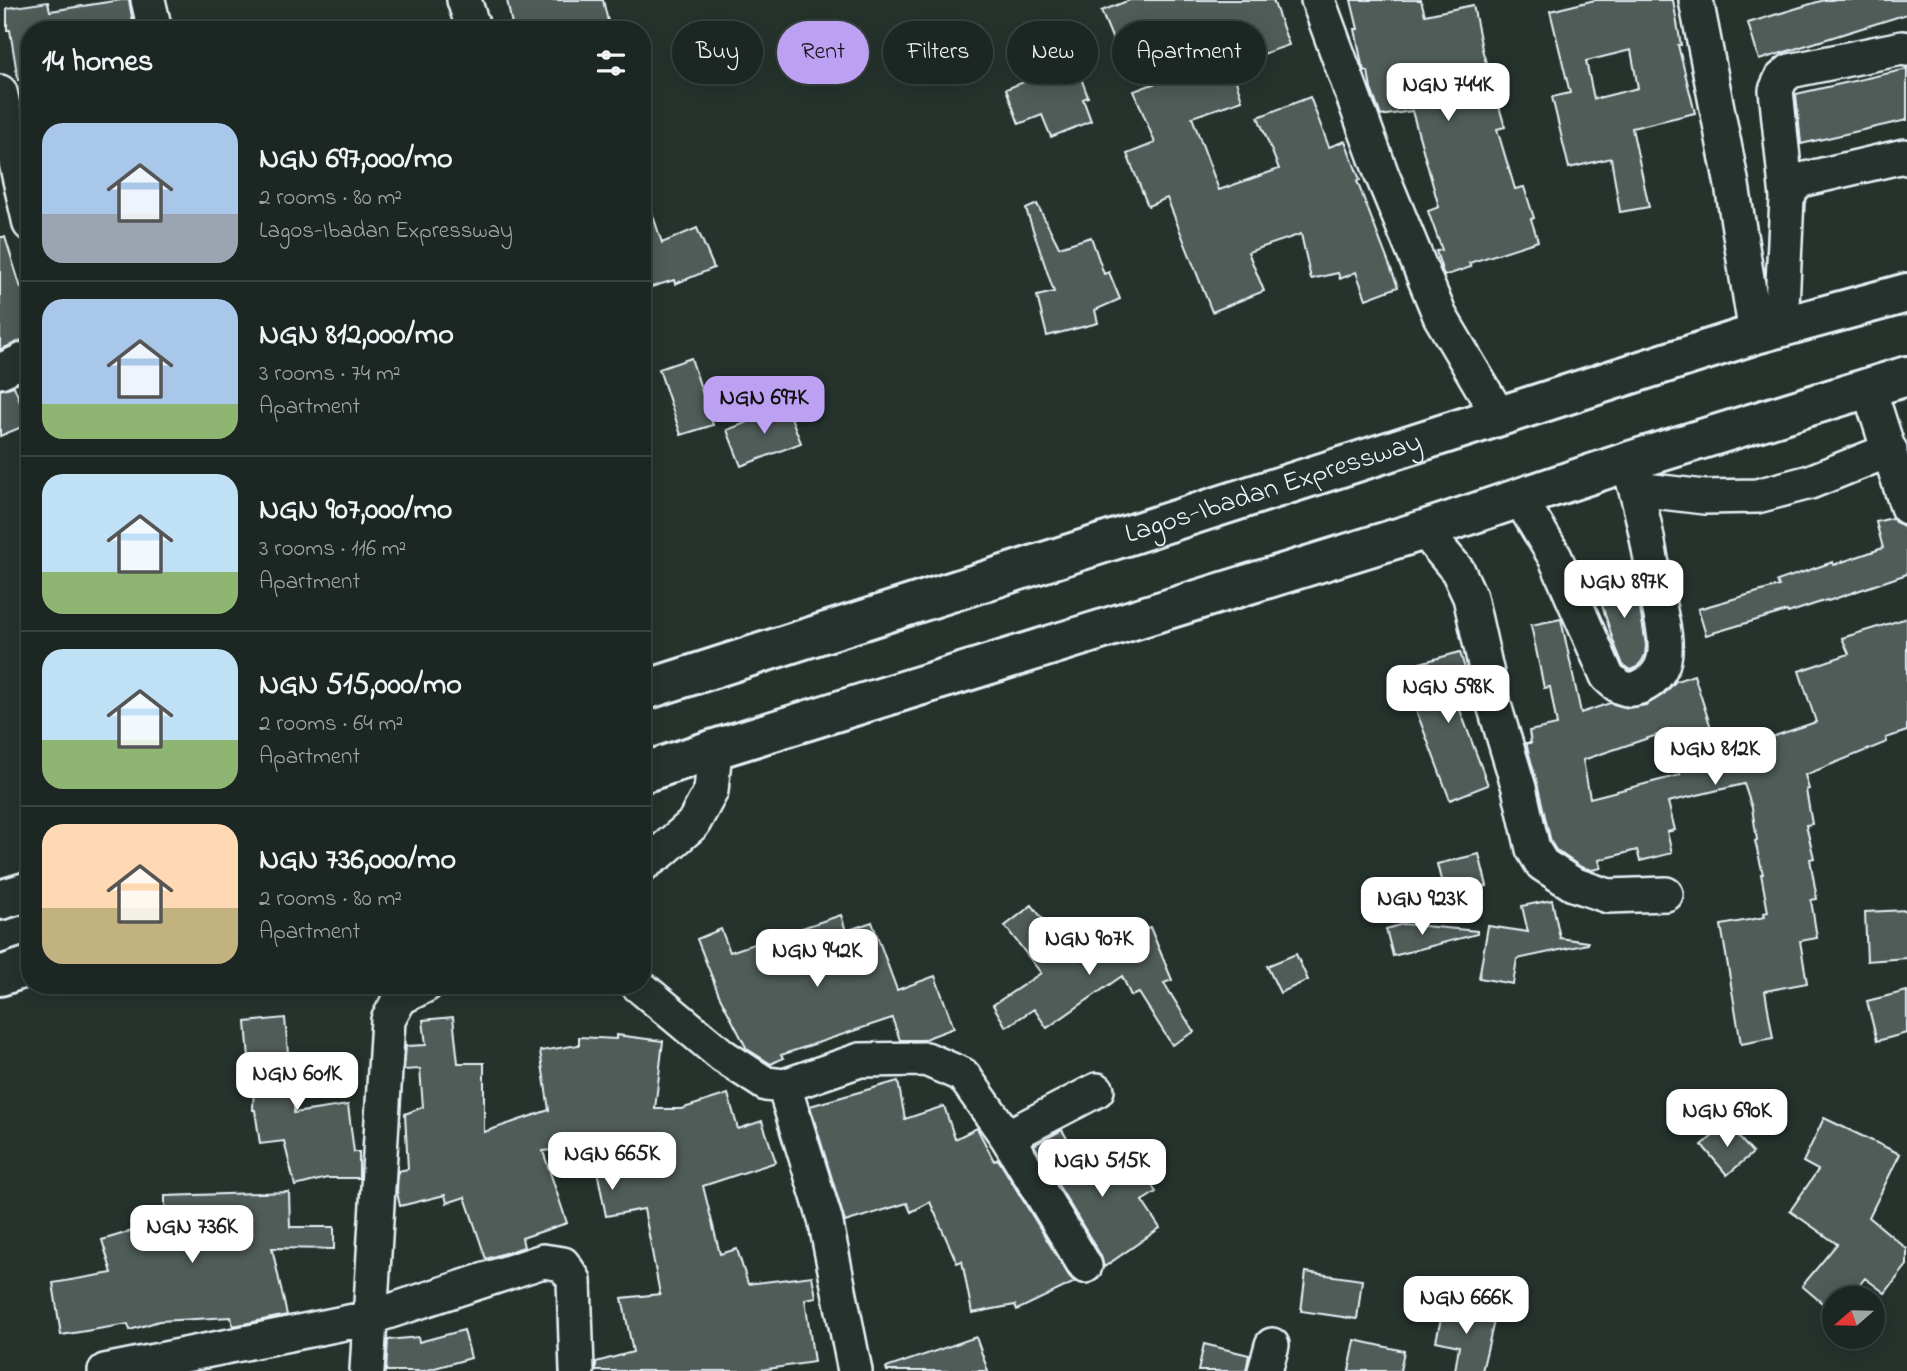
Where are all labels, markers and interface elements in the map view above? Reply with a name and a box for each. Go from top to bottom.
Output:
chip: Buy [672,21,763,84]
chip: Rent [777,21,869,84]
chip: Filters [883,21,993,84]
chip: New [1007,21,1098,84]
chip: Apartment [1112,21,1266,84]
text: 14 homes [42,41,153,85]
icon: filters [592,44,630,82]
pin: NGN 744K [1376,64,1520,123]
text: NGN 744K [1403,69,1493,102]
text: NGN 697,000/mo [259,138,453,182]
icon: home [98,151,182,235]
text: 2 rooms · 80 m² [259,182,402,215]
text: Lagos-Ibadan Expressway [259,215,513,248]
text: NGN 812,000/mo [259,314,454,358]
icon: home [98,327,182,411]
text: 3 rooms · 74 m² [259,358,401,391]
pin: NGN 697K [692,376,836,436]
text: NGN 697K [720,382,808,415]
text: Apartment [259,391,360,424]
street label: Lagos-Ibadan Expressway [1120,422,1427,555]
text: NGN 907,000/mo [259,489,452,533]
icon: home [98,502,182,586]
text: 3 rooms · 116 m² [259,533,406,566]
pin: NGN 897K [1552,560,1696,620]
text: Apartment [259,566,360,599]
text: NGN 897K [1580,566,1668,599]
text: NGN 515,000/mo [259,664,462,708]
pin: NGN 598K [1376,666,1520,725]
text: NGN 598K [1402,671,1494,704]
icon: home [98,677,182,761]
text: 2 rooms · 64 m² [259,708,403,741]
pin: NGN 812K [1643,728,1787,787]
text: NGN 812K [1670,733,1760,766]
text: Apartment [259,741,360,774]
text: NGN 736,000/mo [259,839,456,883]
icon: home [98,852,182,936]
pin: NGN 923K [1350,878,1494,937]
text: 2 rooms · 80 m² [259,883,402,916]
text: NGN 923K [1377,883,1467,916]
text: Apartment [259,916,360,949]
pin: NGN 907K [1017,918,1161,977]
text: NGN 907K [1045,923,1133,956]
pin: NGN 942K [745,930,889,989]
text: NGN 942K [772,935,862,968]
pin: NGN 601K [225,1052,369,1112]
text: NGN 601K [252,1058,342,1091]
pin: NGN 690K [1655,1090,1799,1149]
text: NGN 690K [1682,1095,1772,1128]
pin: NGN 665K [540,1132,684,1192]
text: NGN 665K [564,1138,660,1171]
pin: NGN 515K [1030,1140,1174,1199]
text: NGN 515K [1054,1145,1150,1178]
pin: NGN 736K [120,1206,264,1265]
text: NGN 736K [146,1211,238,1244]
pin: NGN 666K [1394,1276,1538,1336]
text: NGN 666K [1420,1282,1512,1315]
north arrow [1822,1286,1885,1349]
map controls [1822,1286,1885,1349]

